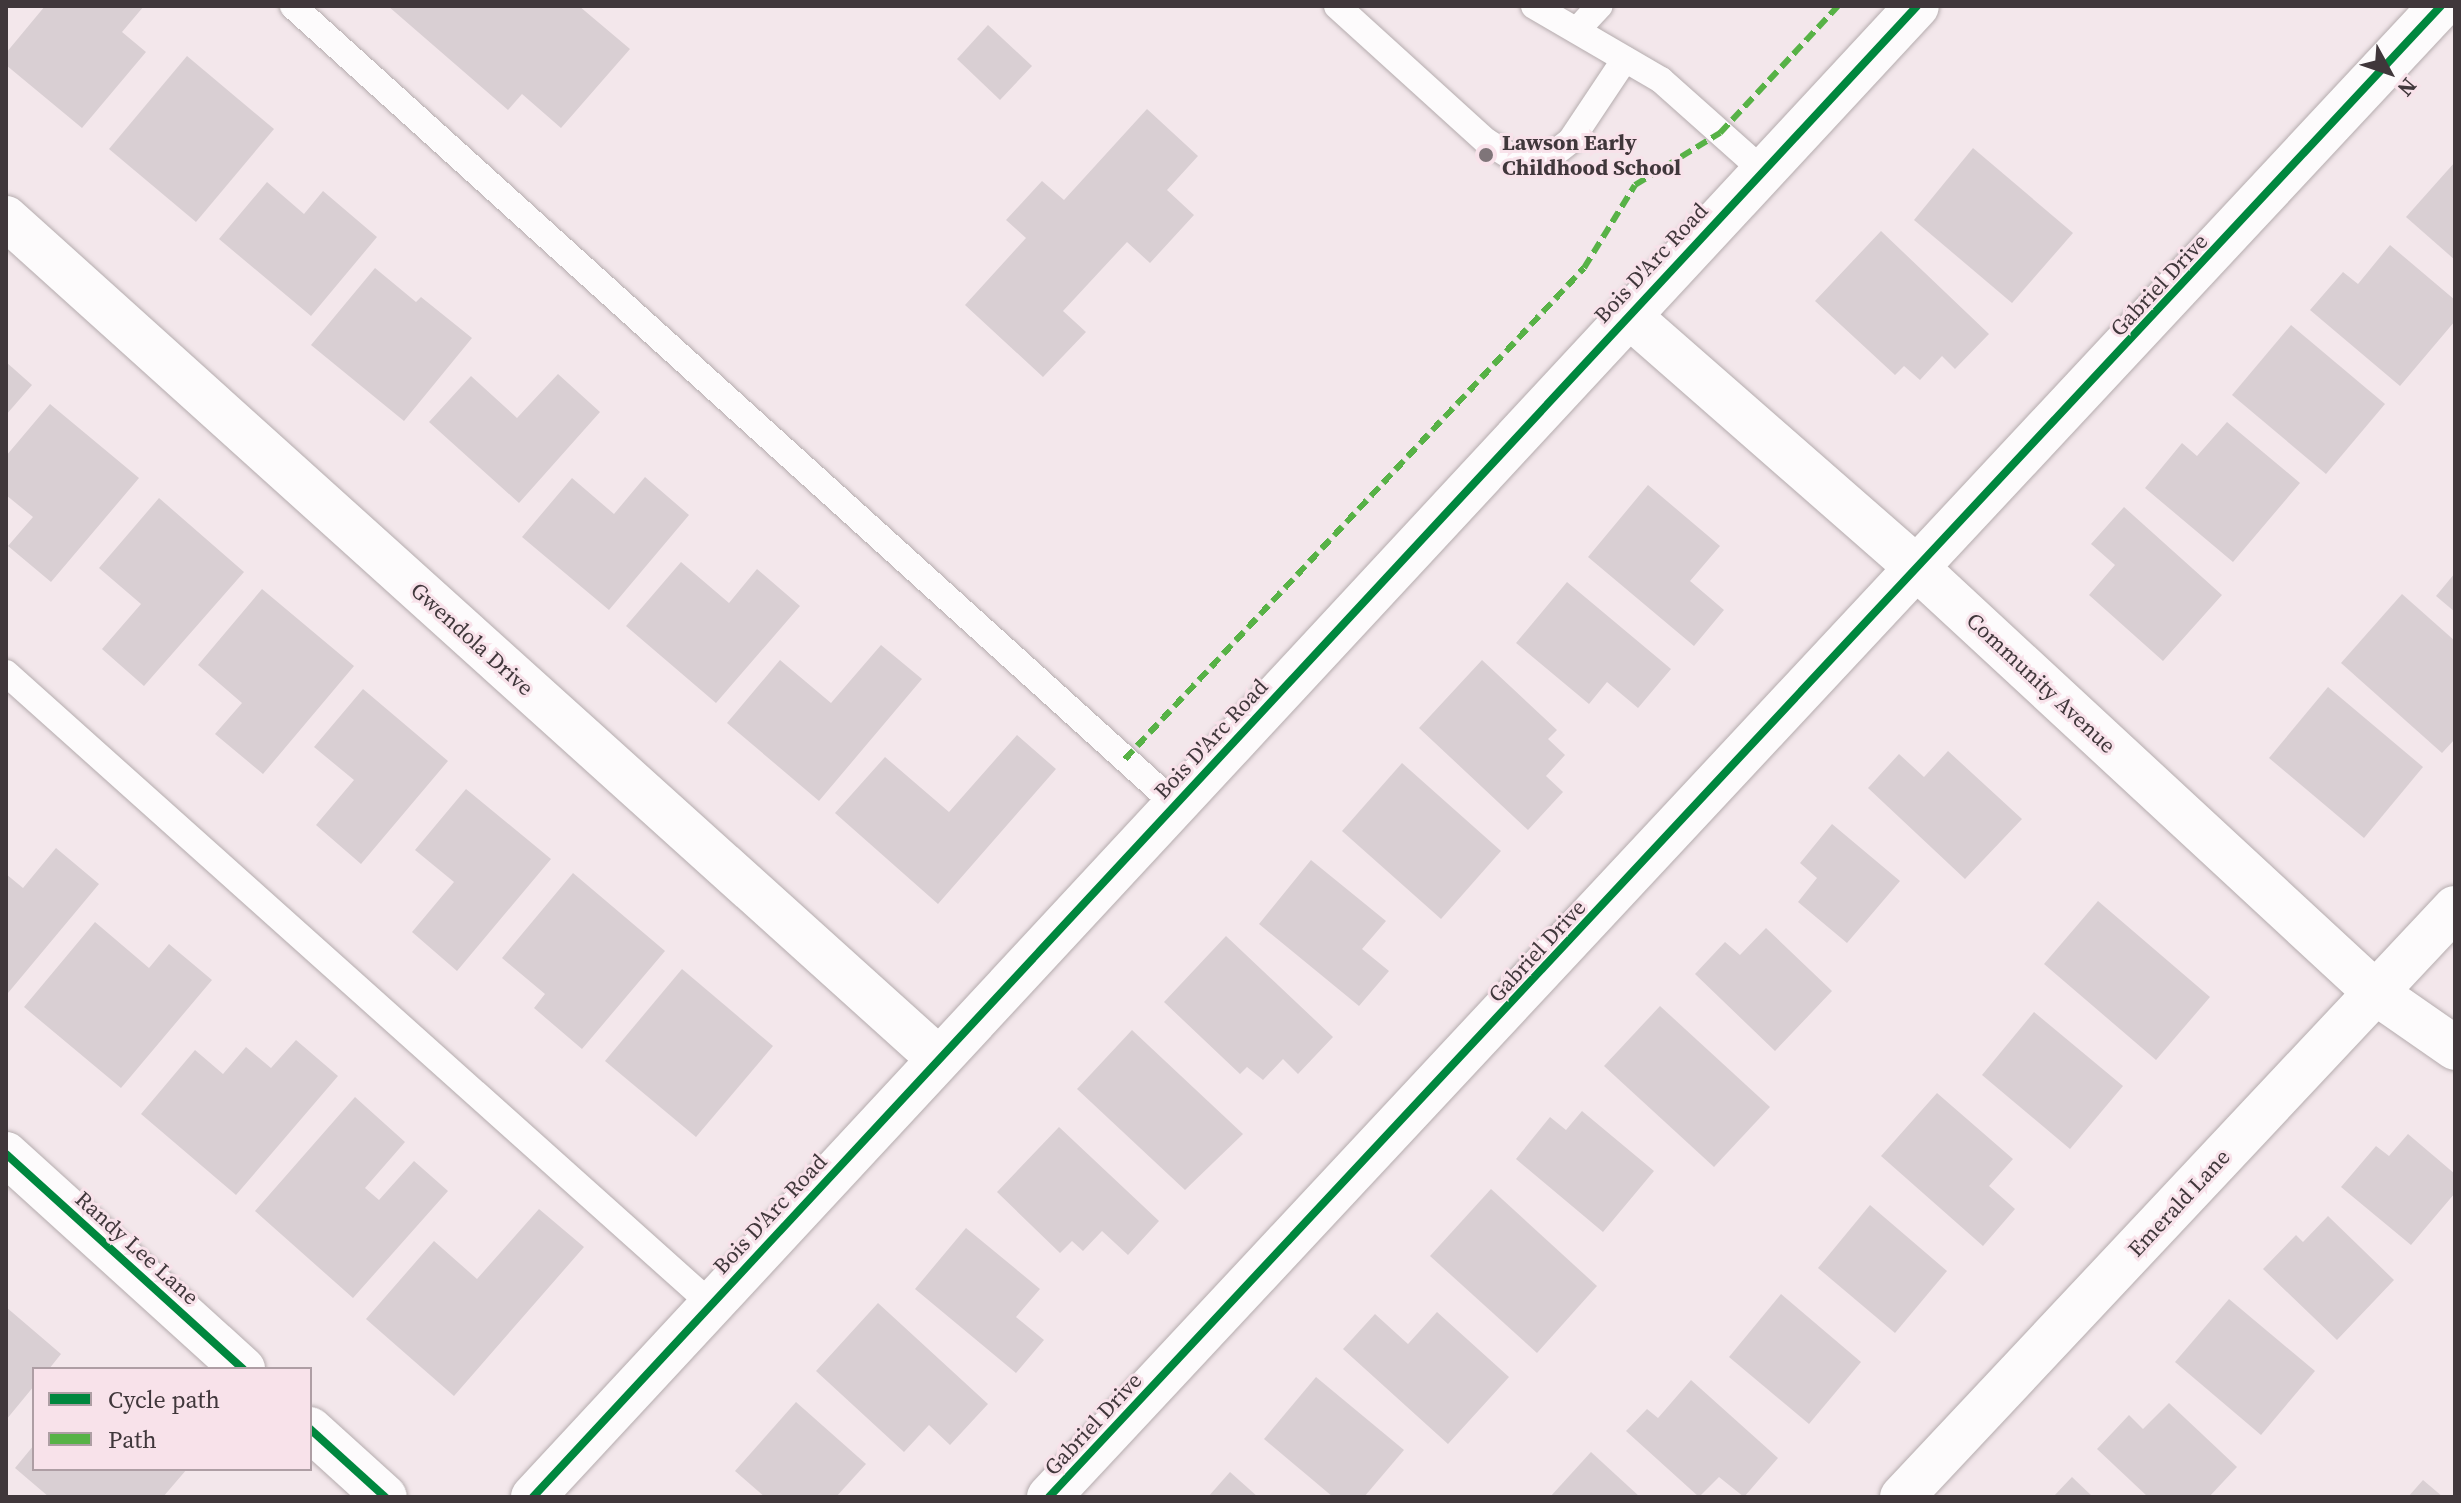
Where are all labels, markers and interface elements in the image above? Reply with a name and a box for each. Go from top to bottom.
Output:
north arrow [2349,32,2429,112]
text: N [2391,72,2424,103]
place label: Lawson Early Childhood School [1502,129,1681,180]
marker: Lawson Early Childhood School [1477,146,1495,164]
street label: Bois D'Arc Road [1589,198,1713,328]
street label: Gabriel Drive [2105,228,2213,342]
street label: Gwendola Drive [405,577,539,701]
street label: Community Avenue [1961,607,2121,759]
street label: Bois D'Arc Road [1149,674,1273,804]
street label: Gabriel Drive [1483,894,1591,1008]
street label: Emerald Lane [2122,1144,2236,1262]
street label: Bois D'Arc Road [708,1149,832,1279]
street label: Randy Lee Lane [70,1186,204,1310]
legend [32,1367,312,1471]
street label: Gabriel Drive [1039,1367,1147,1481]
text: Cycle path [108,1383,220,1416]
text: Path [108,1423,157,1456]

